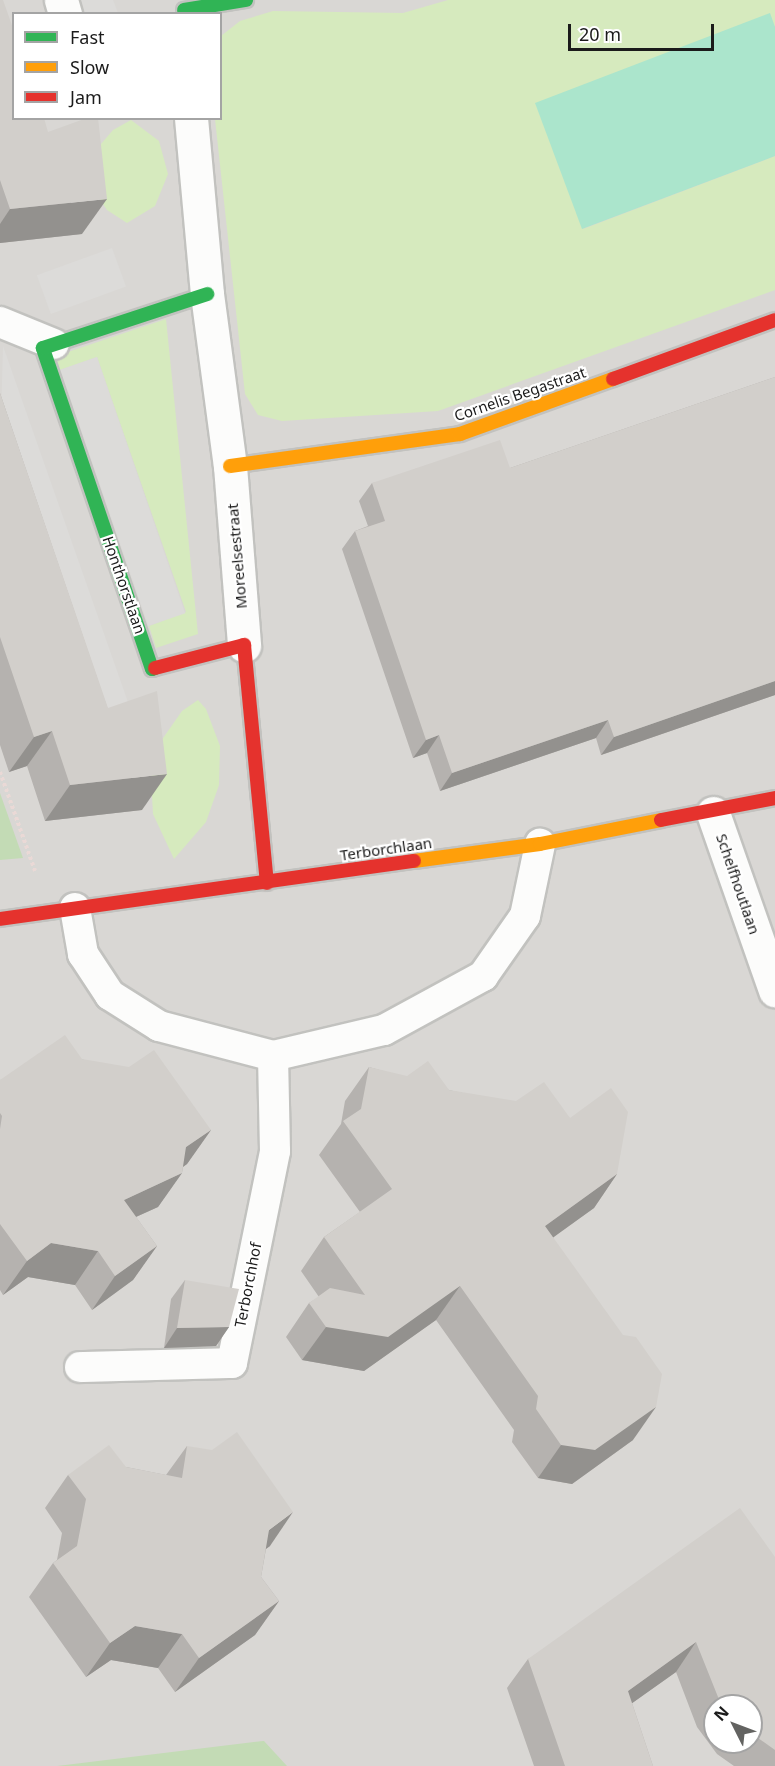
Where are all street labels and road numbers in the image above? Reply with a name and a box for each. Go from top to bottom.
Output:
street label: Cornelis Begastraat [452,363,588,425]
street label: Moreelsestraat [223,503,251,609]
street label: Honthorstlaan [99,534,149,636]
street label: Schelfhoutlaan [712,831,764,937]
street label: Terborchlaan [339,834,433,864]
street label: Terborchhof [231,1241,265,1329]

